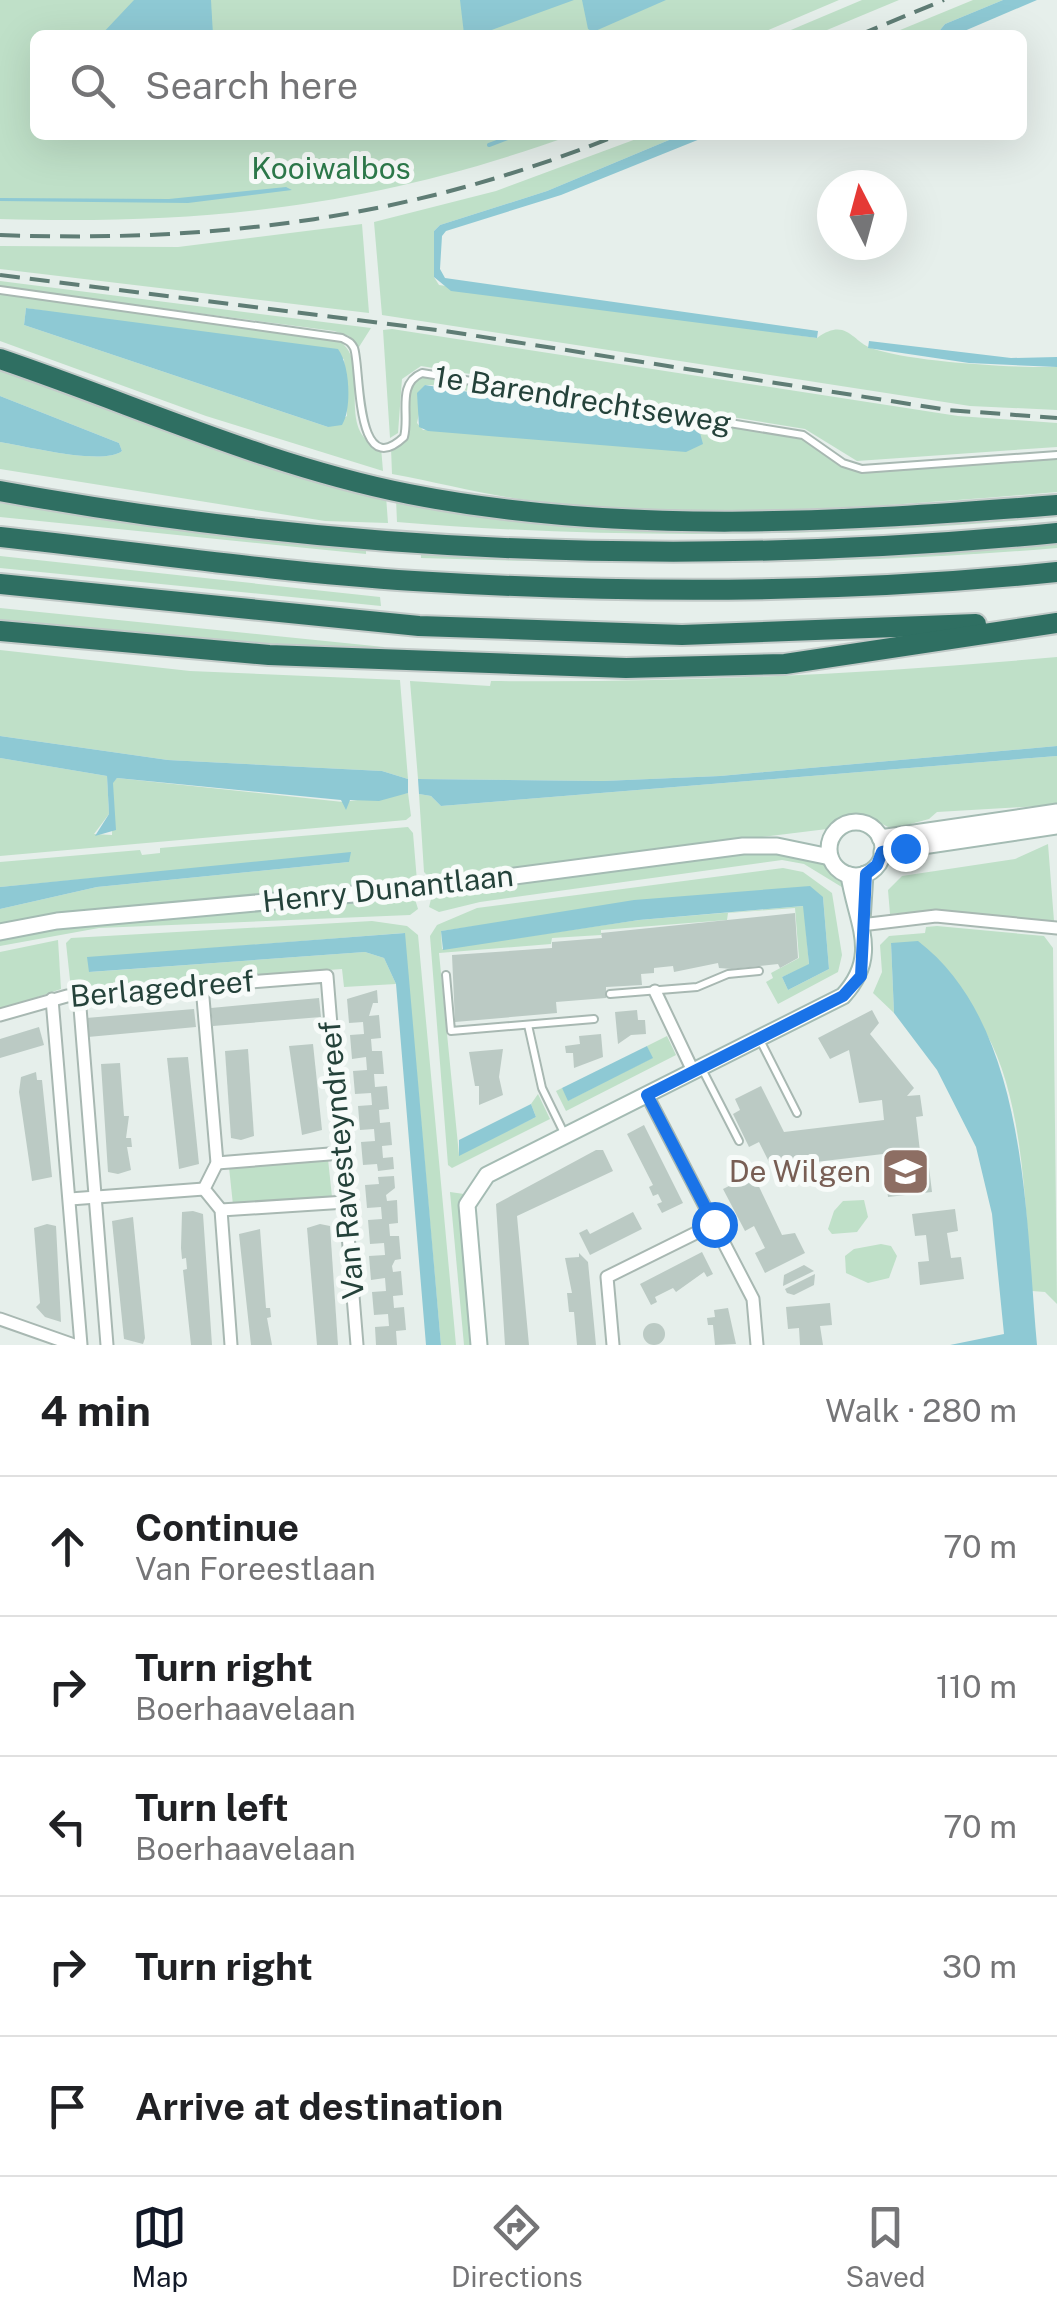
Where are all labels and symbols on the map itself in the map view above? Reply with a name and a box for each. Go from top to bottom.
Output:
park label: Kooiwalbos [251,150,411,186]
north arrow [817,170,907,260]
street label: 1e Barendrechtseweg [432,358,734,440]
route end [883,826,929,872]
street label: Henry Dunantlaan [260,857,515,919]
street label: Berlagedreef [68,962,255,1014]
street label: Van Ravesteyndreef [311,1019,371,1301]
school or university icon: De Wilgen [880,1146,932,1198]
place label: De Wilgen [729,1153,871,1189]
route start [692,1202,738,1248]

